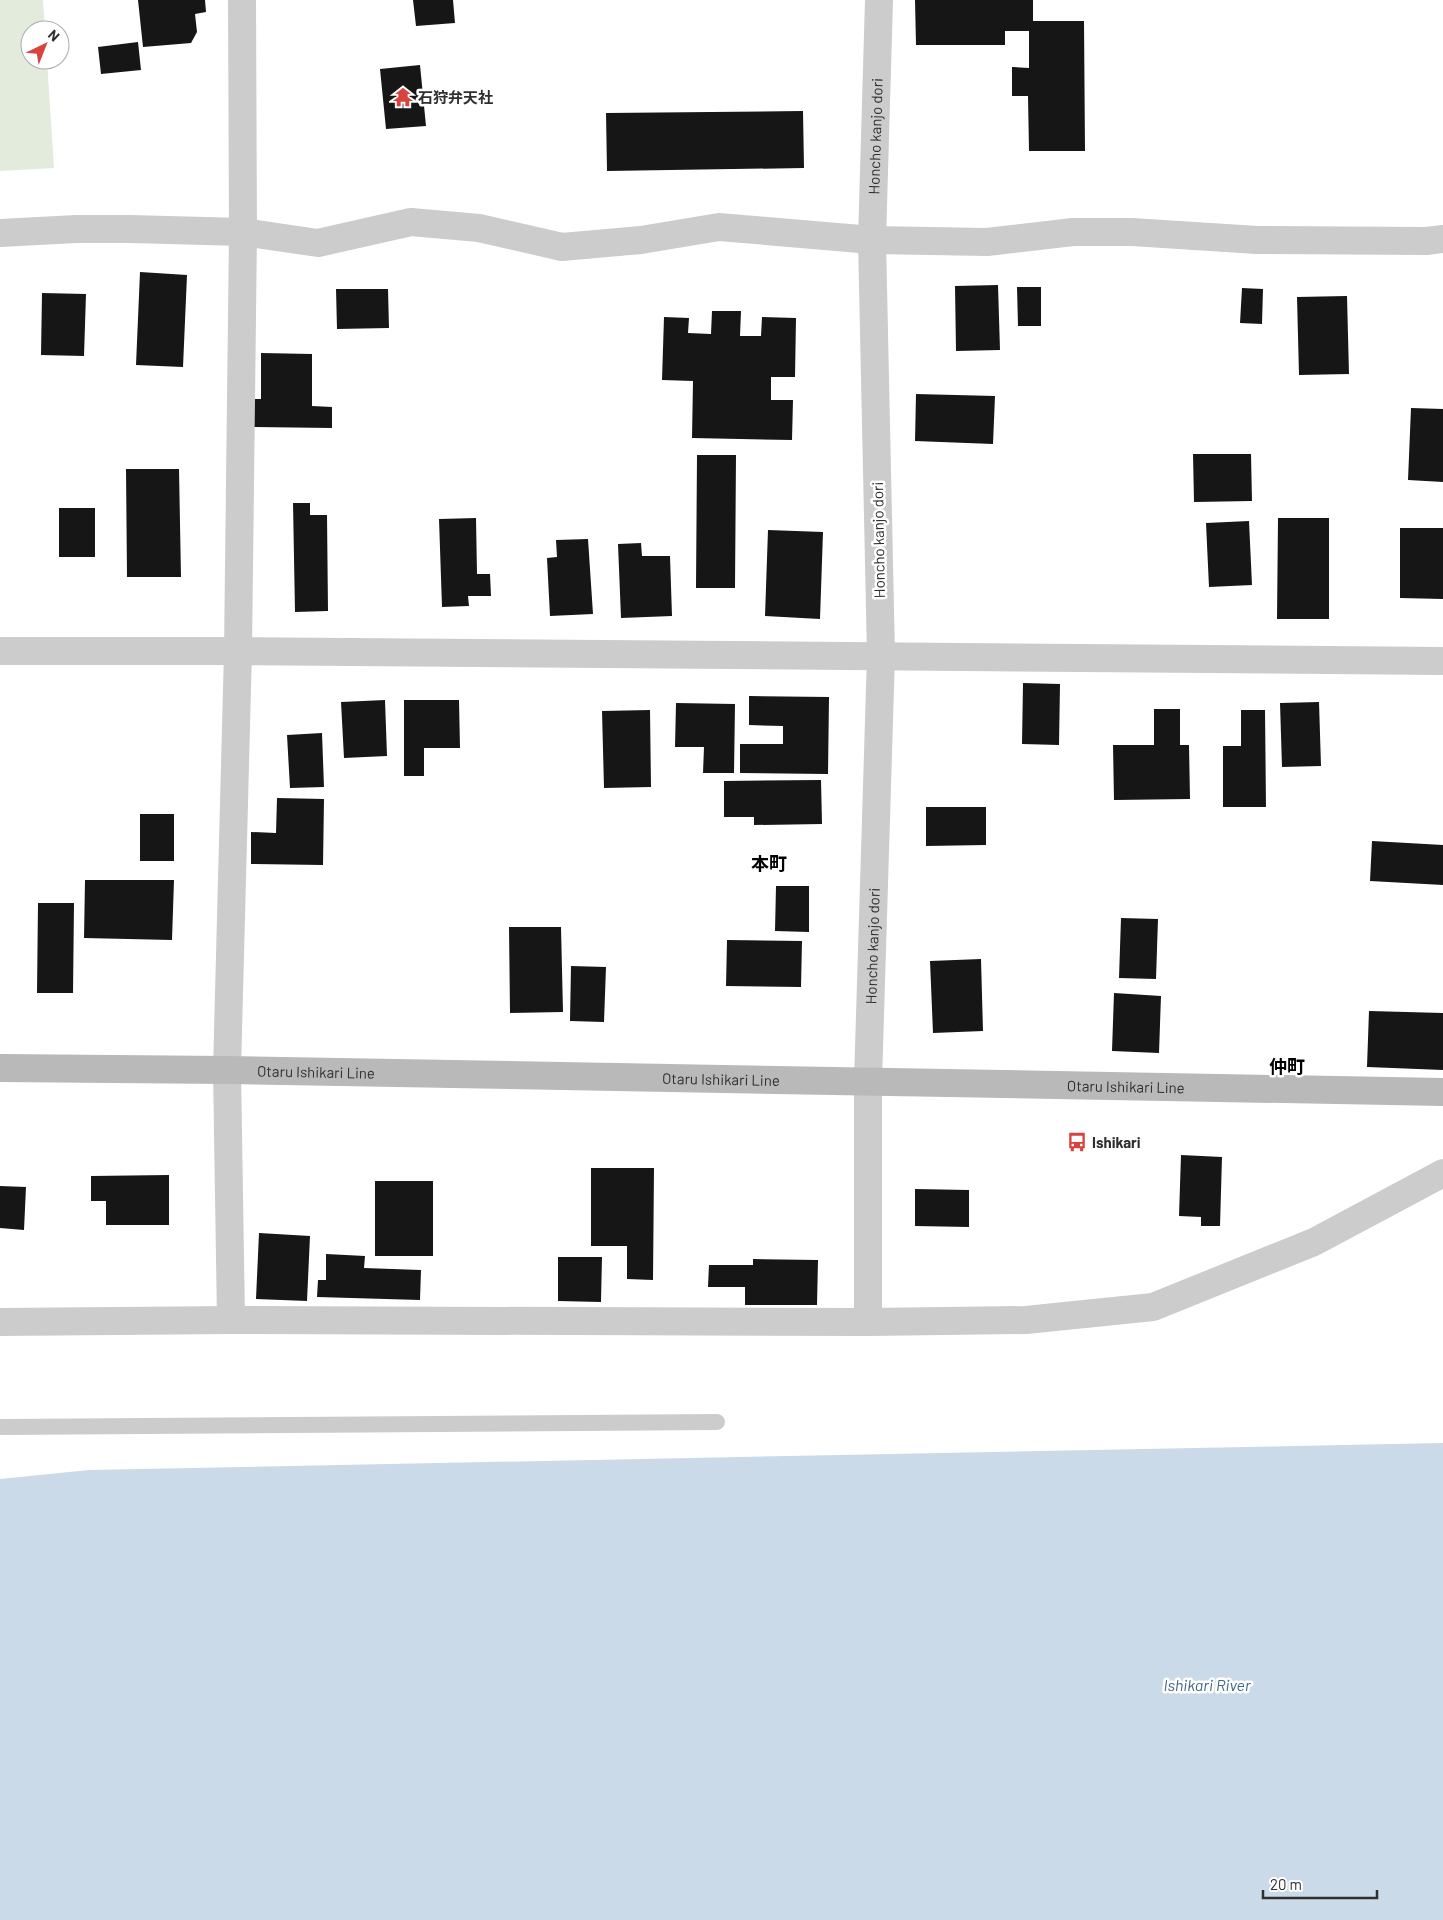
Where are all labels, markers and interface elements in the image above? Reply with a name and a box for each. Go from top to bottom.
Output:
north arrow [20,20,70,70]
text: N [45,26,63,45]
street label: Honcho kanjo dori [864,78,886,195]
temple icon: 石狩弁天社 [392,86,414,108]
place label: 石狩弁天社 [418,88,493,106]
street label: Honcho kanjo dori [868,482,888,598]
district label: 本町 [751,852,787,874]
street label: Honcho kanjo dori [861,887,883,1005]
district label: 仲町 [1269,1055,1305,1077]
street label: Otaru Ishikari Line [257,1062,375,1082]
street label: Otaru Ishikari Line [662,1069,780,1089]
street label: Otaru Ishikari Line [1067,1076,1185,1096]
bus stop icon: Ishikari [1066,1131,1088,1153]
place label: Ishikari [1092,1133,1141,1151]
water label: Ishikari River [1163,1675,1252,1694]
scale bar [1263,1868,1377,1900]
text: 20 m [1270,1875,1302,1893]

